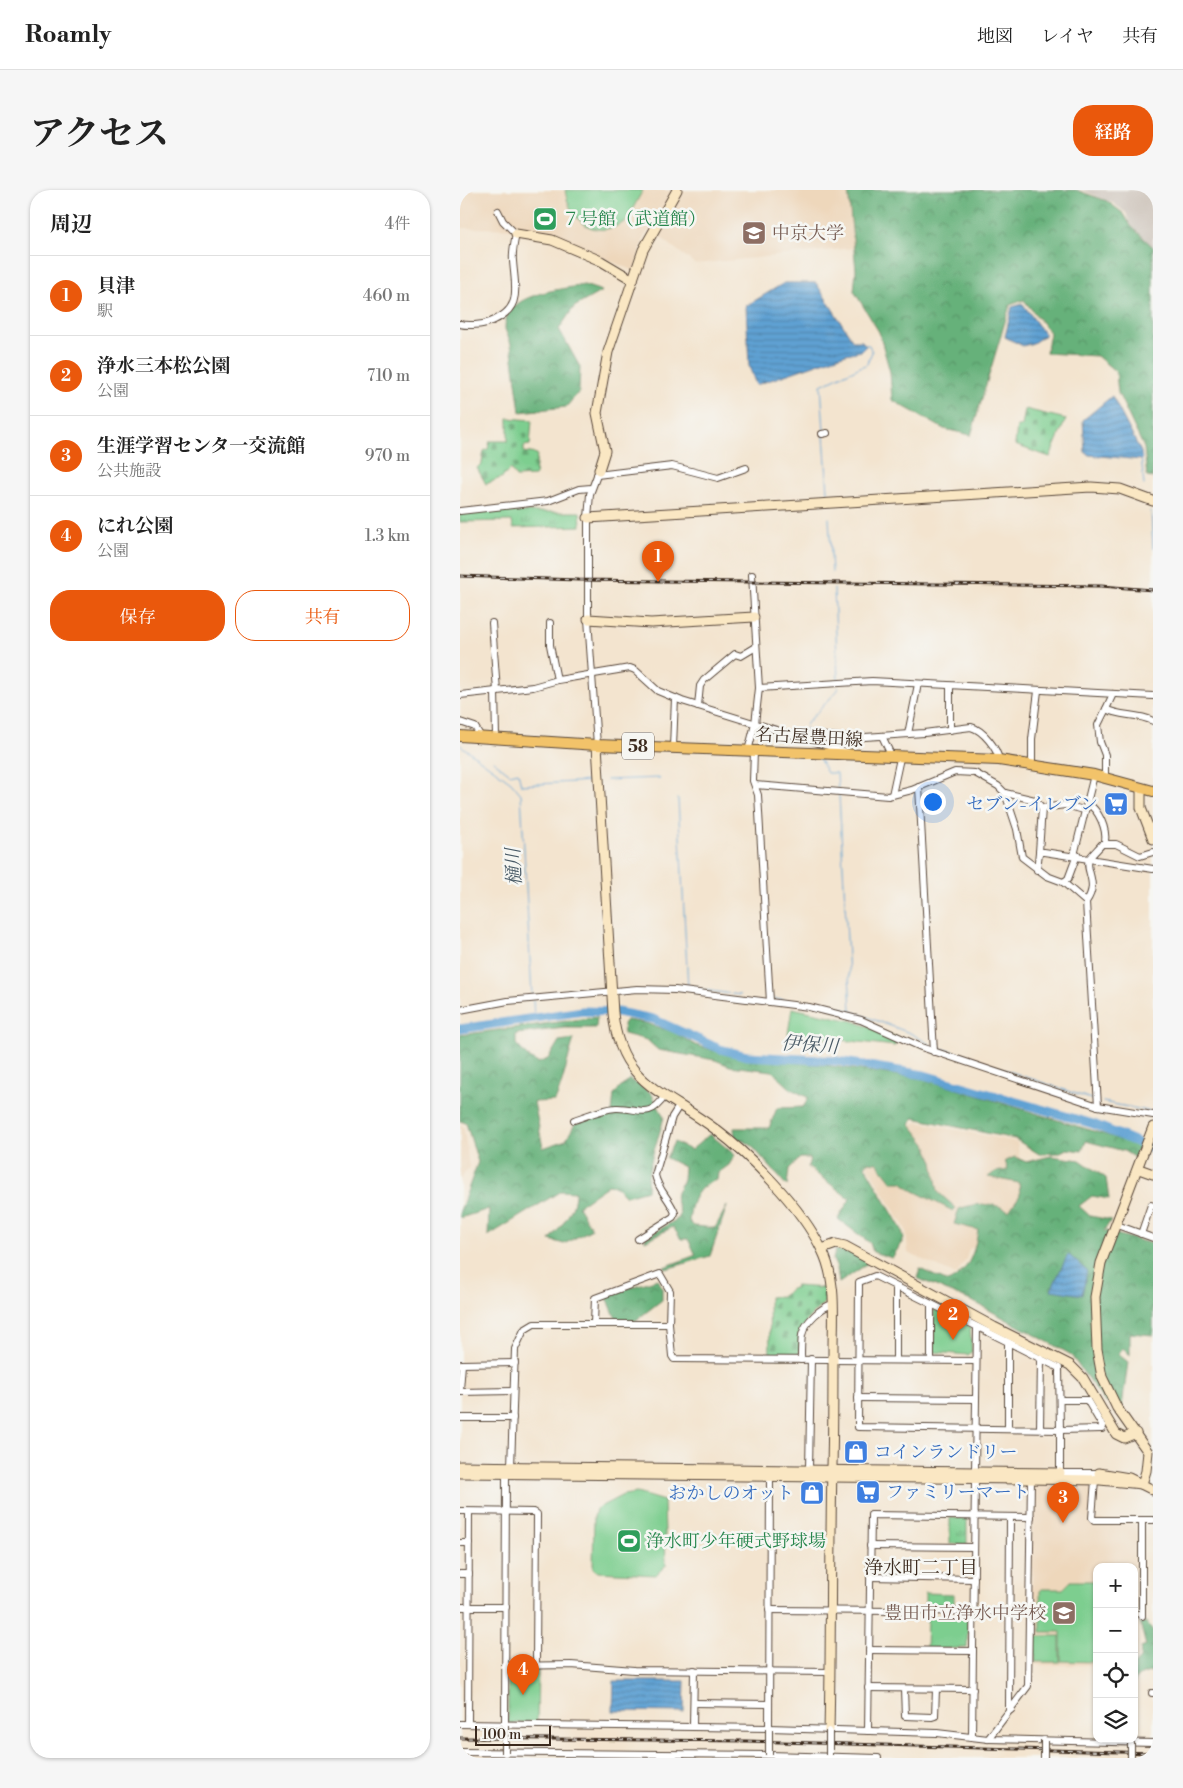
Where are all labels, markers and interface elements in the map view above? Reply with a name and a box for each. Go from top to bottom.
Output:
text: Roamly [25,20,111,50]
text: 地図 [977,25,1013,48]
text: レイヤ [1041,25,1094,48]
text: 共有 [1122,25,1158,48]
button: 経路 [1073,105,1153,156]
text: アクセス [30,113,169,156]
sports icon: ７号館（武道館） [532,206,558,232]
place label: ７号館（武道館） [562,208,706,231]
text: 周辺 [50,212,92,238]
text: 4件 [384,214,410,234]
school or university icon: 中京大学 [741,220,767,246]
place label: 中京大学 [772,222,844,245]
text: 貝津 [97,274,135,298]
text: 1 [62,286,70,306]
text: 460 m [363,286,410,306]
text: 駅 [97,301,113,321]
text: 浄水三本松公園 [97,354,230,378]
text: 2 [61,366,71,386]
text: 710 m [367,366,410,386]
text: 公園 [97,381,129,401]
text: 生涯学習センタ一交流館 [97,434,305,458]
text: 3 [61,446,71,466]
text: 970 m [365,446,410,466]
text: 公共施設 [97,461,161,481]
text: にれ公園 [97,514,173,538]
text: 4 [61,526,71,546]
text: 1.3 km [365,526,410,546]
text: 公園 [97,541,129,561]
pin: 1 [642,541,674,582]
button: 保存 [50,590,225,641]
button: 共有 [235,590,410,641]
street label: 名古屋豊田線 [754,723,864,752]
road number: 58 [622,732,654,760]
your location [920,789,946,815]
supermarket icon: セブン-イレブン [1103,791,1129,817]
place label: セブン-イレブン [966,793,1098,816]
water label: 樋川 [501,845,527,887]
water label: 伊保川 [781,1031,841,1059]
pin: 2 [937,1299,969,1340]
shop icon: コインランドリー [843,1439,869,1465]
place label: コインランドリー [874,1441,1017,1464]
supermarket icon: ファミリーマート [855,1479,881,1505]
shop icon: おかしのオット [799,1480,825,1506]
place label: ファミリーマート [886,1481,1030,1504]
place label: おかしのオット [669,1482,794,1505]
pin: 3 [1047,1482,1079,1523]
sports icon: 浄水町少年硬式野球場 [616,1528,642,1554]
place label: 浄水町少年硬式野球場 [646,1530,826,1553]
district label: 浄水町二丁目 [864,1556,978,1580]
map controls [1093,1563,1138,1743]
button: + [1093,1563,1138,1608]
school or university icon: 豊田市立浄水中学校 [1051,1600,1077,1626]
place label: 豊田市立浄水中学校 [884,1602,1046,1625]
button: − [1093,1608,1138,1653]
button: locate [1093,1653,1138,1698]
pin: 4 [507,1654,539,1695]
button: layers [1093,1698,1138,1743]
scale bar [475,1723,551,1746]
text: 100 m [482,1726,521,1744]

